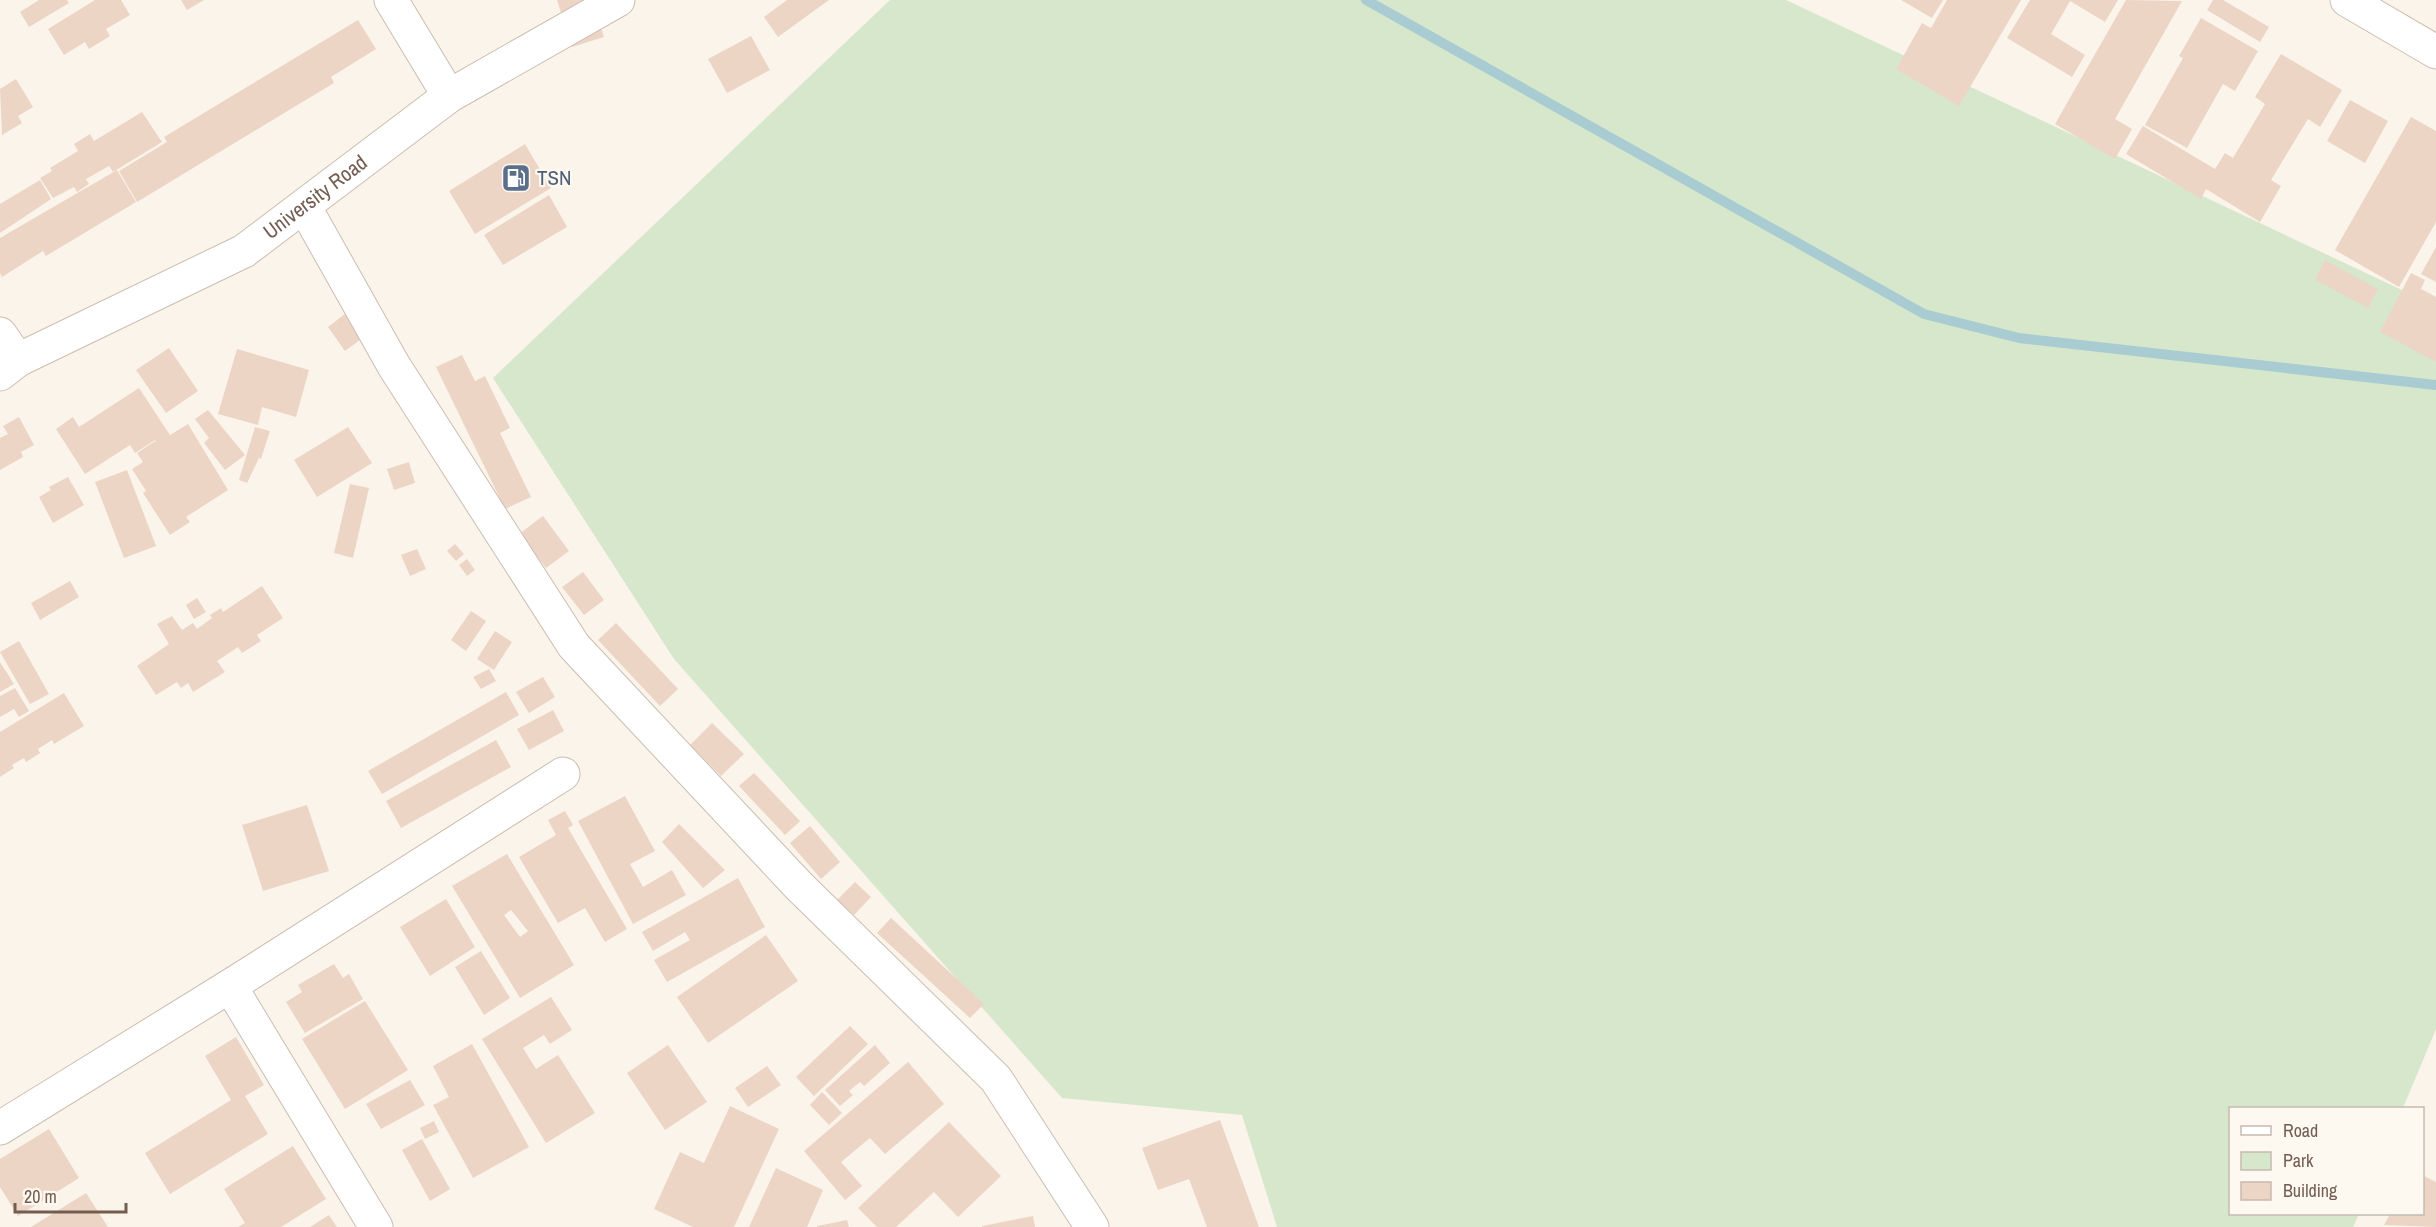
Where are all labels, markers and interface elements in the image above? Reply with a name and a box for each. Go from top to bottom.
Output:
street label: University Road [257,148,373,246]
fuel station icon: TSN [500,162,532,194]
place label: TSN [537,163,571,192]
legend [2229,1107,2424,1215]
text: Road [2283,1118,2318,1143]
text: Park [2283,1148,2314,1173]
scale bar [15,1176,126,1214]
text: Building [2283,1178,2338,1203]
text: 20 m [24,1184,57,1209]

